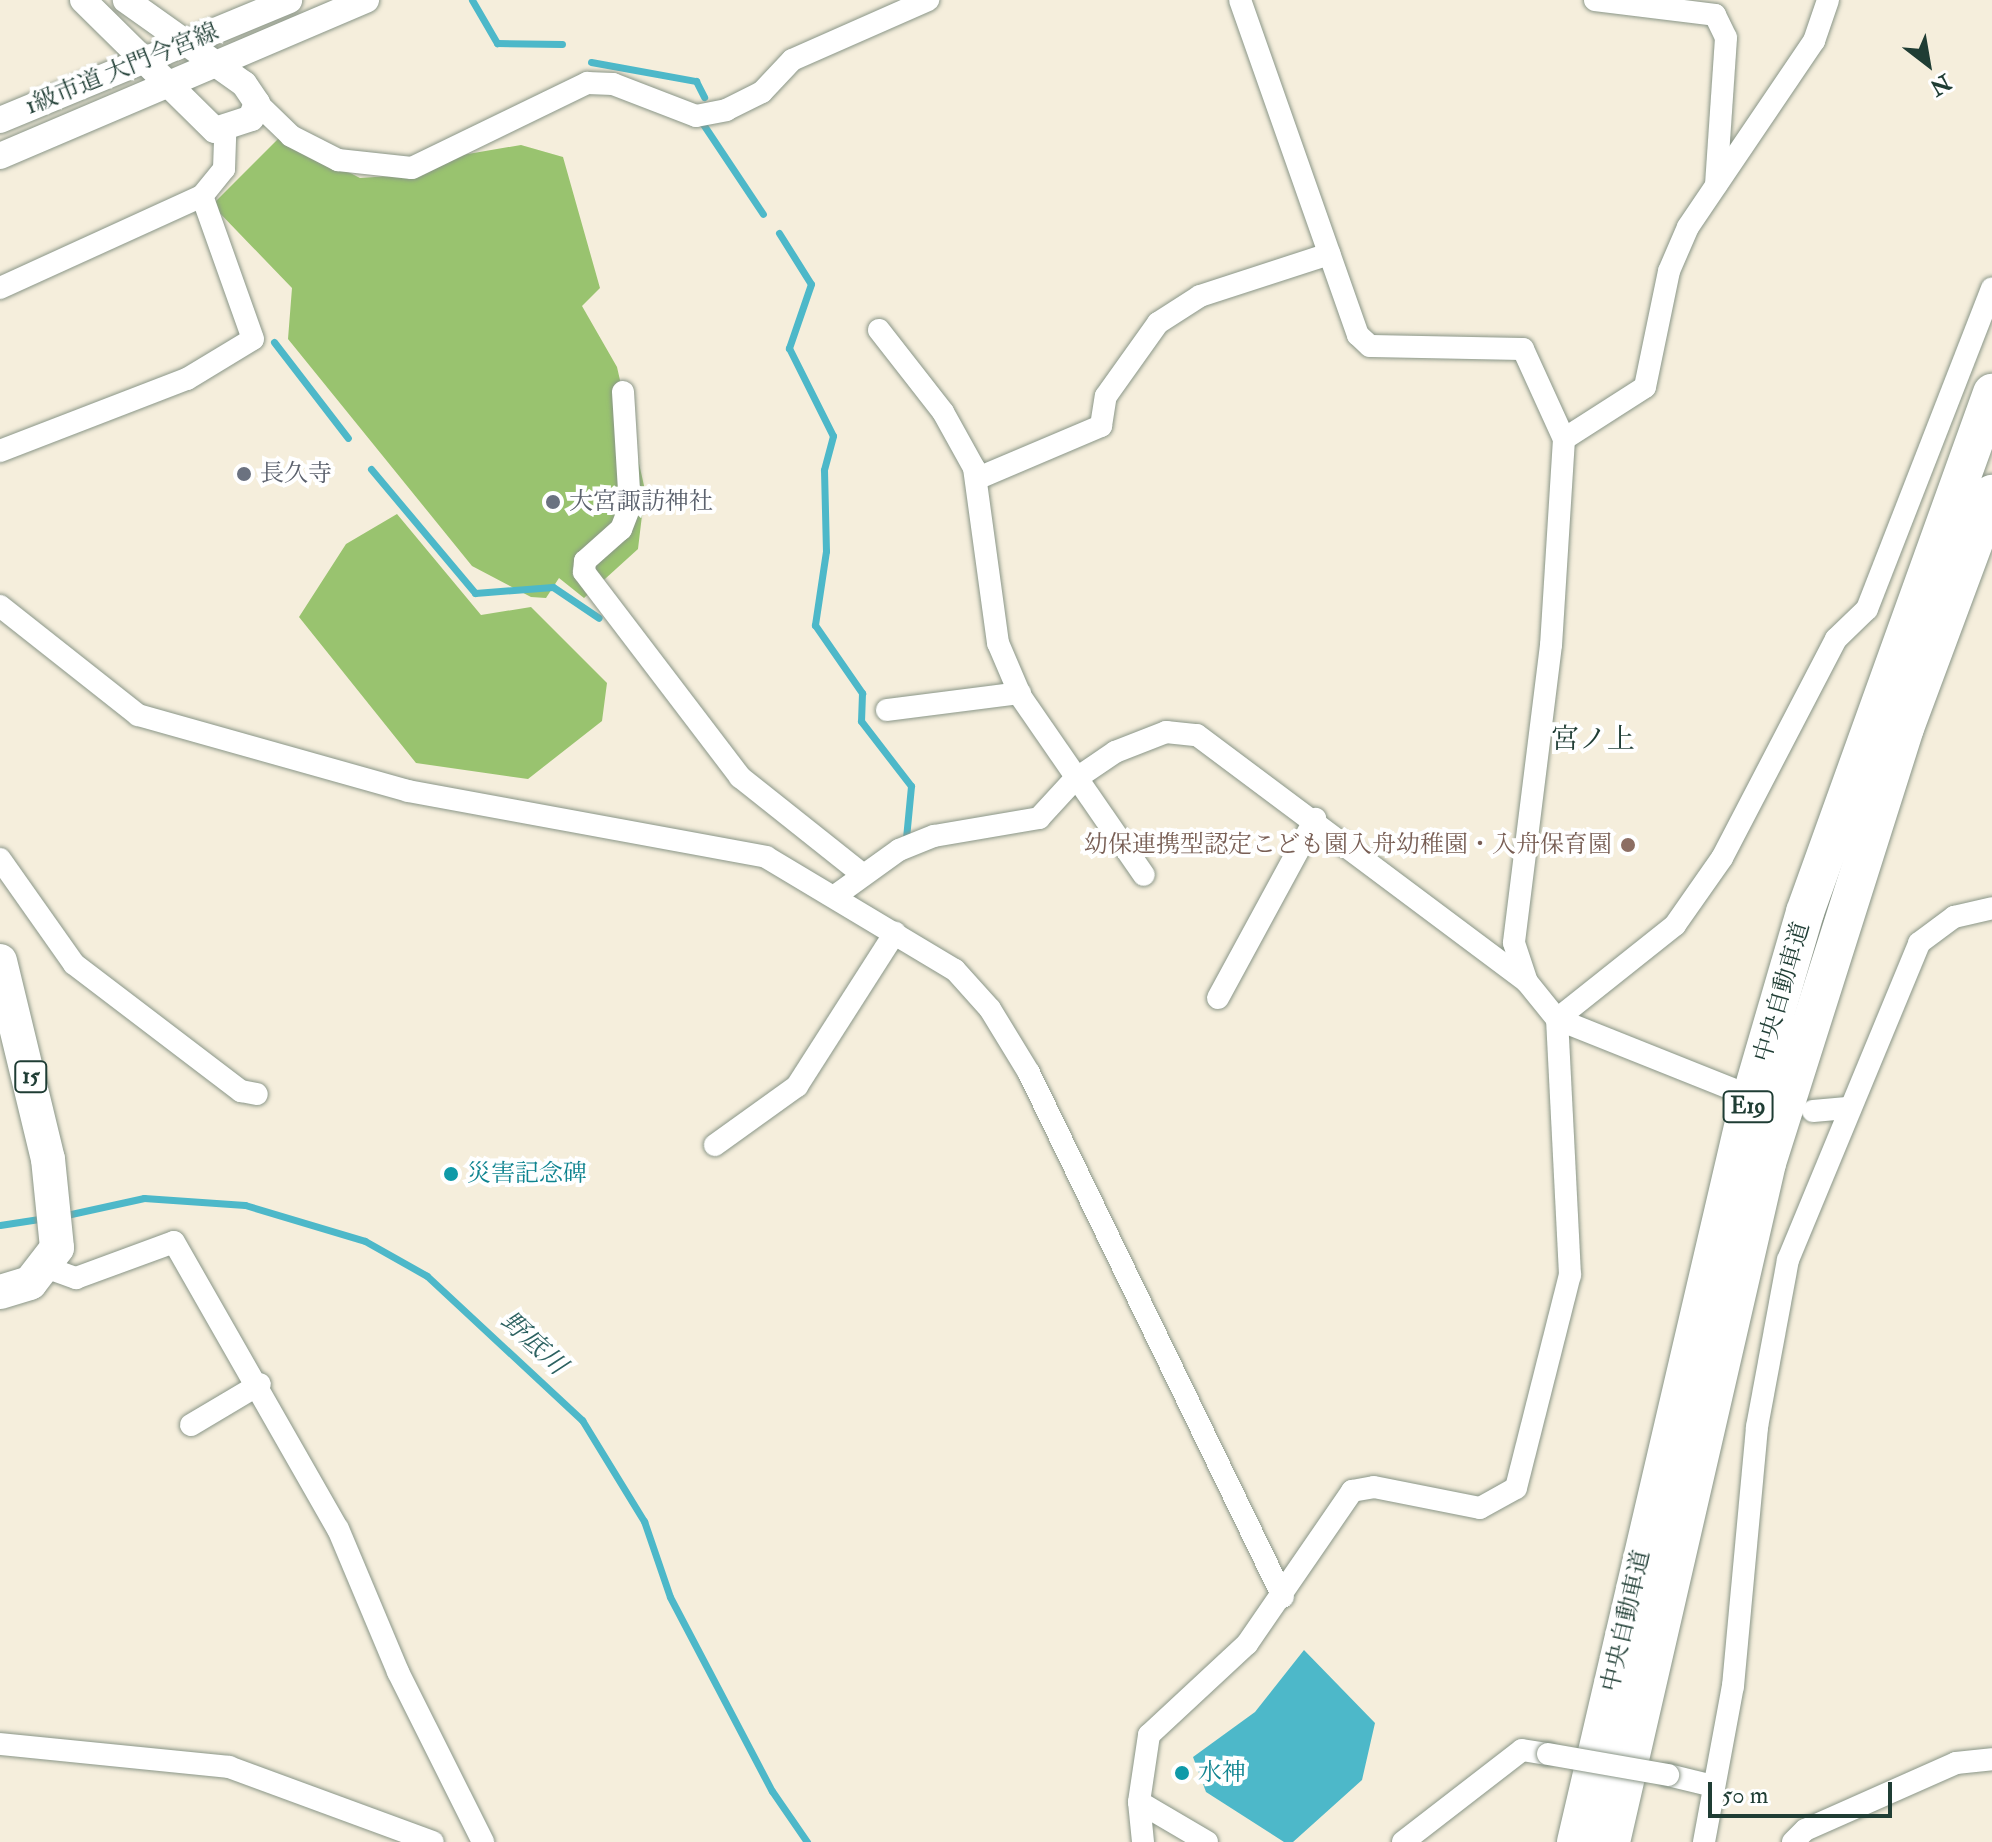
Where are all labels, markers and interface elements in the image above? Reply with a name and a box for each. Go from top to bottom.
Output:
street label: 1級市道 大門今宮線 [21,17,223,121]
north arrow [1888,24,1968,104]
text: N [1925,67,1956,102]
place label: 長久寺 [260,460,332,488]
marker: 長久寺 [235,465,253,483]
place label: 大宮諏訪神社 [569,488,713,516]
marker: 大宮諏訪神社 [544,493,562,511]
district label: 宮ノ上 [1551,723,1635,757]
place label: 幼保連携型認定こども園入舟幼稚園・入舟保育園 [1084,831,1612,859]
marker: 幼保連携型認定こども園入舟幼稚園・入舟保育園 [1619,836,1637,854]
street label: 中央自動車道 [1748,919,1816,1065]
road number: 15 [13,1059,49,1095]
road number: E19 [1722,1089,1774,1125]
place label: 災害記念碑 [467,1160,587,1188]
marker: 災害記念碑 [442,1165,460,1183]
water label: 野底川 [494,1306,572,1382]
street label: 中央自動車道 [1596,1548,1656,1694]
place label: 水神 [1198,1759,1246,1787]
marker: 水神 [1173,1764,1191,1782]
scale bar [1712,1766,1896,1816]
text: 50 m [1722,1780,1768,1811]

